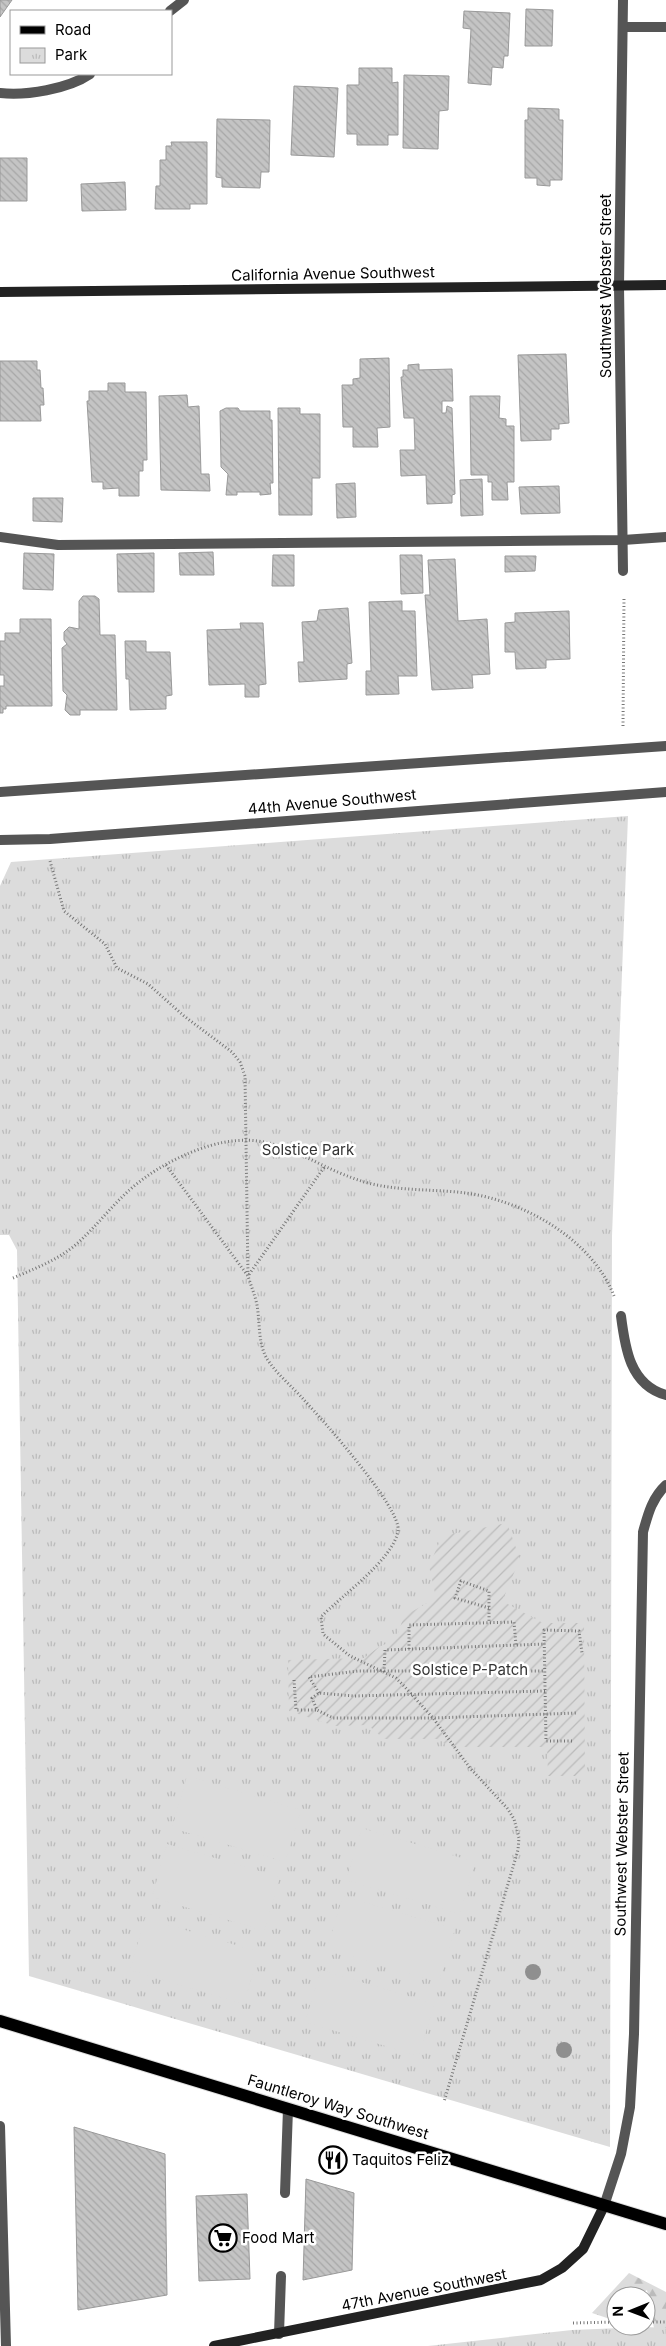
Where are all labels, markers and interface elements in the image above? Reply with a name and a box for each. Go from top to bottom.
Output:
legend [10,10,172,75]
text: Road [55,20,91,39]
text: Park [55,45,88,64]
street label: Southwest Webster Street [596,194,615,378]
street label: California Avenue Southwest [231,262,435,285]
street label: 44th Avenue Southwest [247,785,417,818]
park label: Solstice Park [262,1140,355,1159]
park label: Solstice P-Patch [412,1660,528,1679]
street label: Southwest Webster Street [610,1751,633,1936]
street label: Fauntleroy Way Southwest [245,2070,431,2143]
restaurant icon: Taquitos Feliz [318,2145,348,2175]
place label: Taquitos Feliz [352,2150,449,2169]
supermarket icon: Food Mart [208,2223,238,2253]
place label: Food Mart [242,2228,315,2247]
street label: 47th Avenue Southwest [340,2264,508,2315]
north arrow [606,2286,656,2336]
text: N [609,2306,626,2317]

